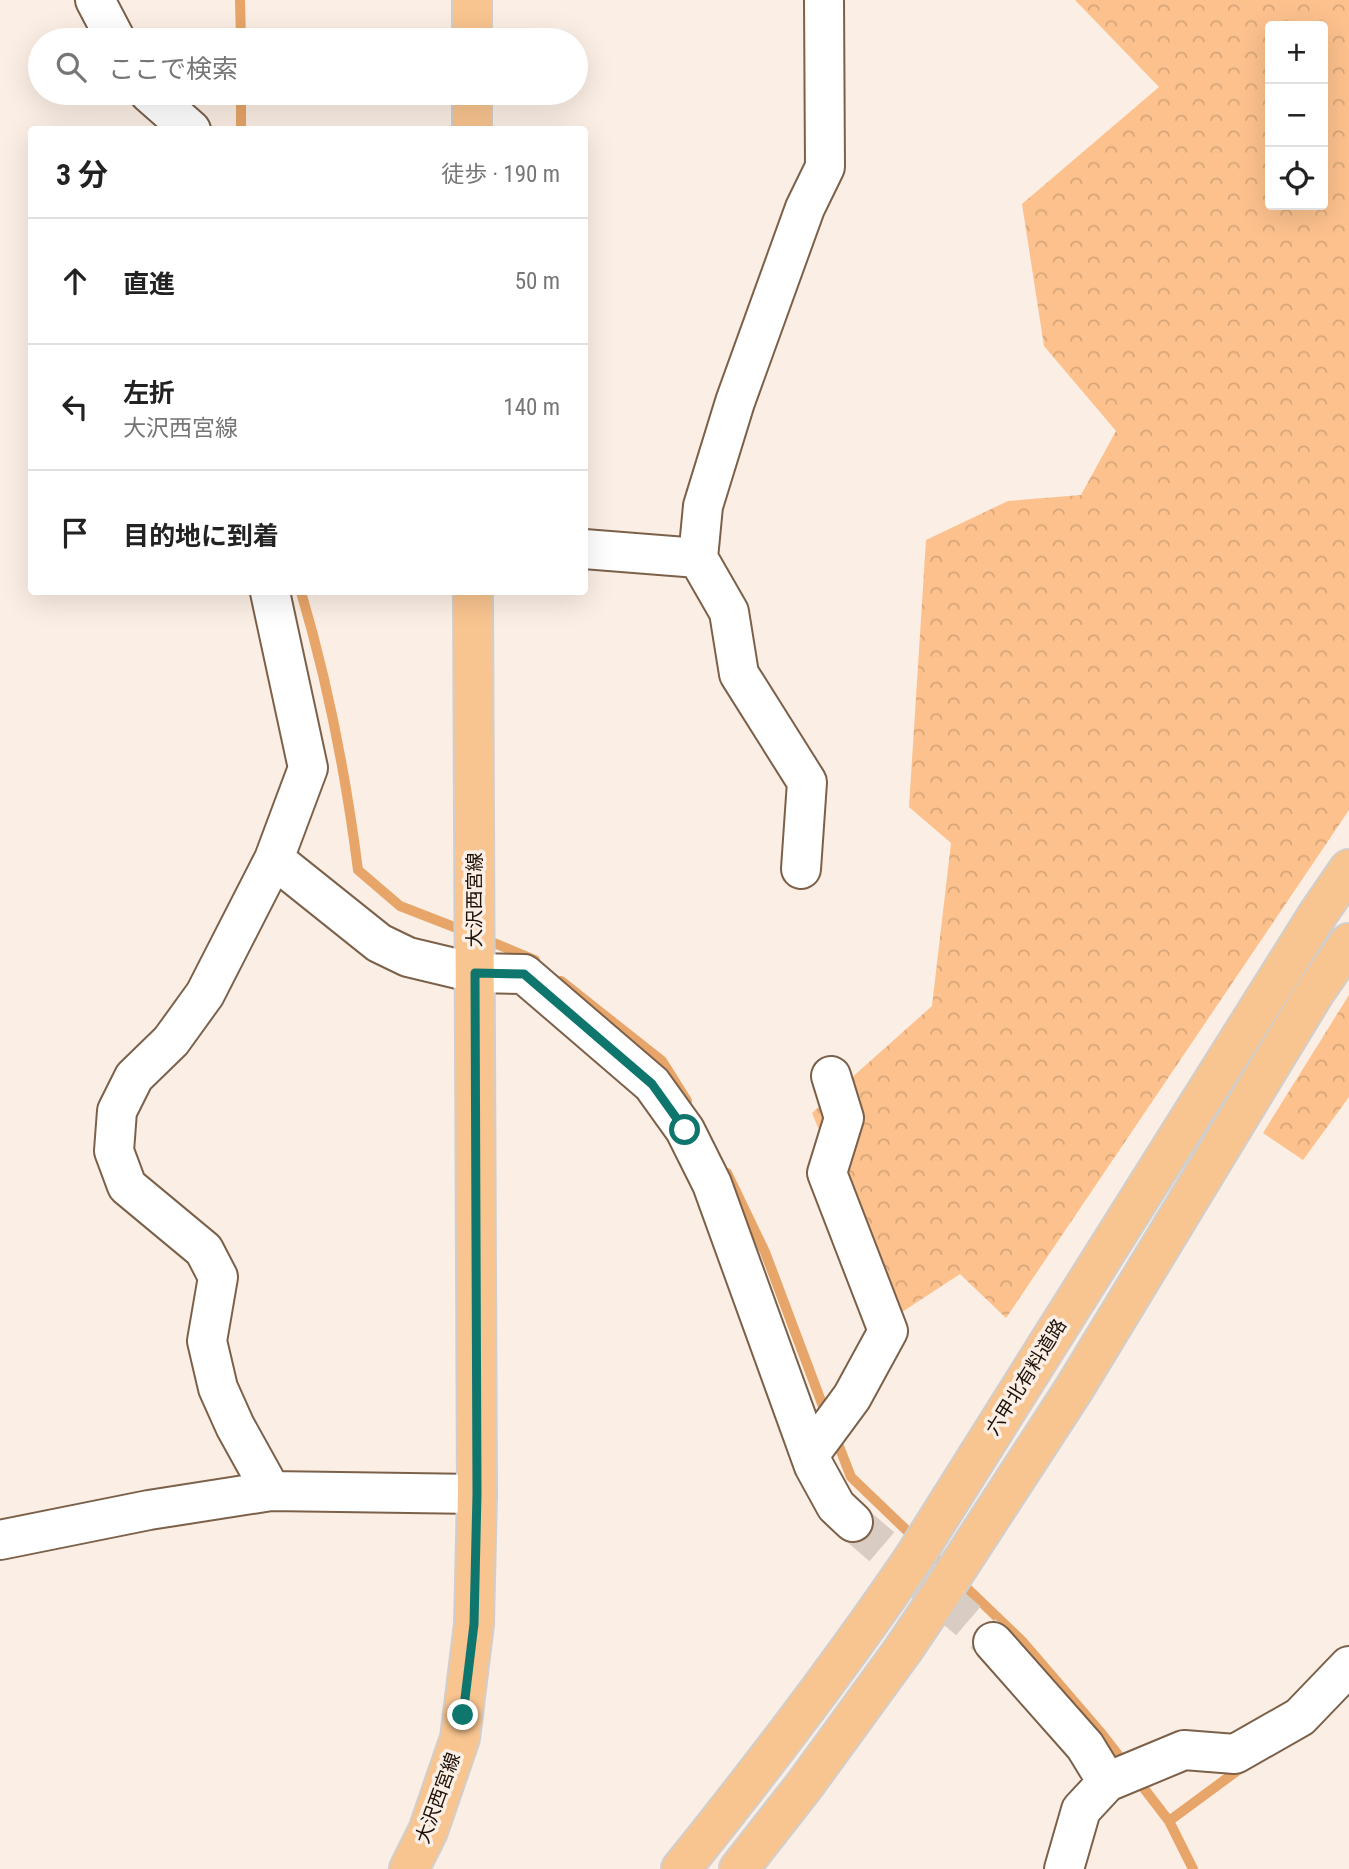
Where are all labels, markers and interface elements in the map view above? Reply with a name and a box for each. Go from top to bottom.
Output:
map controls [1265,21,1328,210]
button: + [1265,21,1328,84]
search box [28,28,588,105]
icon: search [52,48,90,86]
text: ここで検索 [108,54,238,84]
button: − [1265,84,1328,147]
button: locate [1265,147,1328,210]
text: 3 分 [56,157,108,192]
text: 徒歩 · 190 m [441,161,560,188]
icon: ahead [56,262,94,300]
text: 50 m [515,268,560,295]
text: 直進 [123,269,175,299]
text: 左折 [123,378,175,408]
icon: left [56,388,94,426]
text: 140 m [503,394,560,421]
text: 大沢西宮線 [123,415,238,442]
icon: arrive [56,514,94,552]
text: 目的地に到着 [123,521,279,551]
street label: 大沢西宮線 [463,852,486,948]
route start [669,1114,700,1145]
street label: 六甲北有料道路 [981,1315,1071,1439]
route end [447,1699,478,1730]
street label: 大沢西宮線 [411,1749,465,1847]

